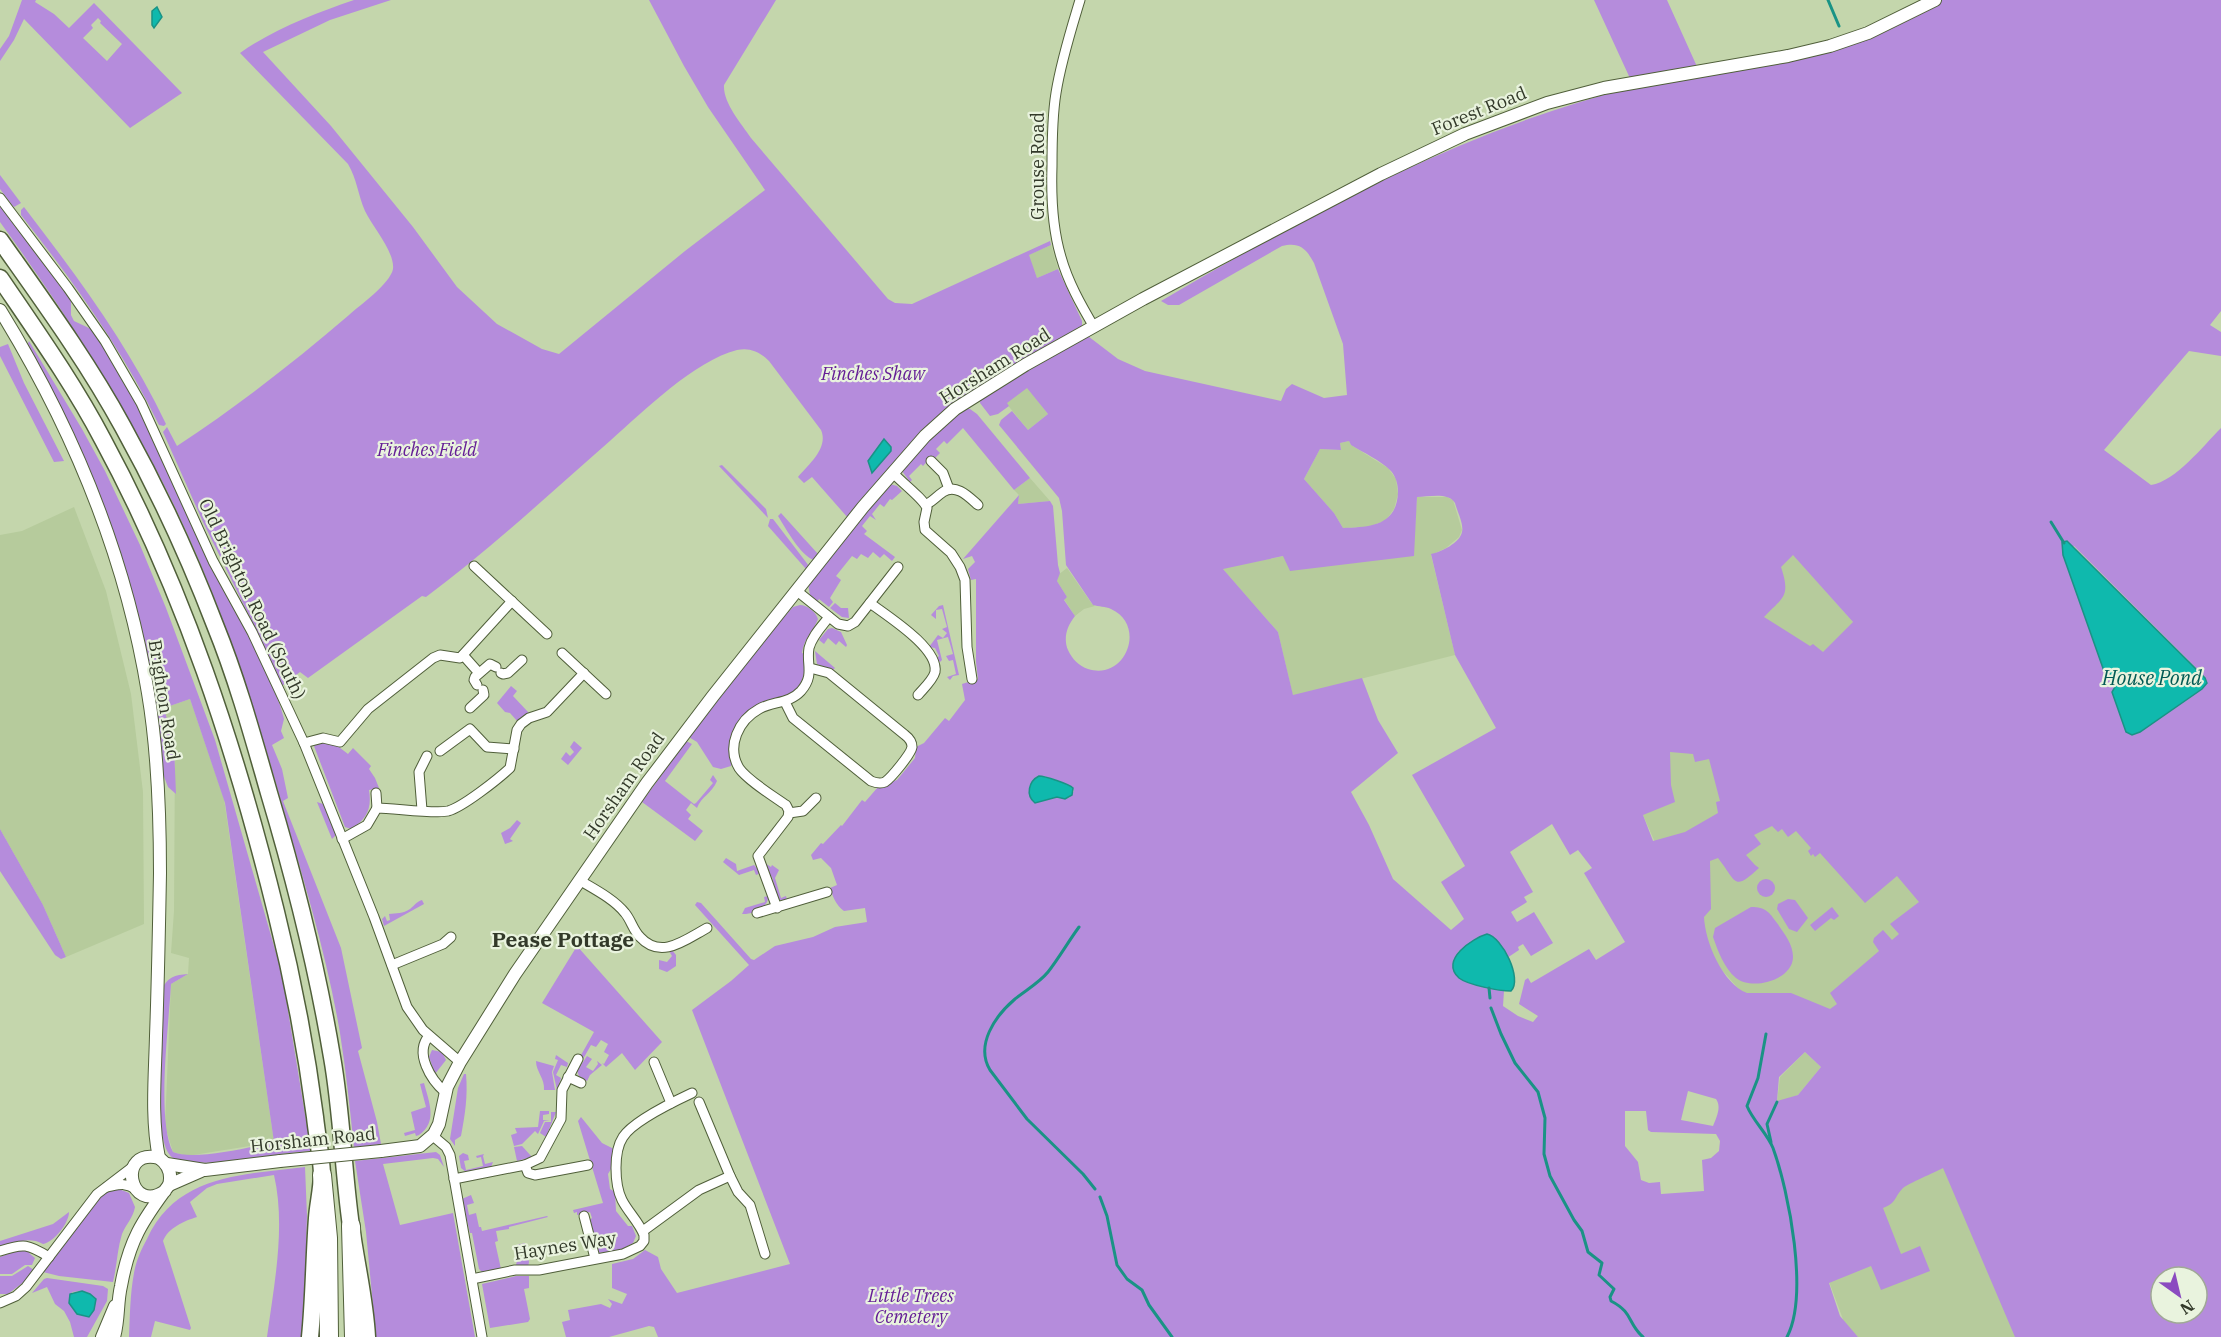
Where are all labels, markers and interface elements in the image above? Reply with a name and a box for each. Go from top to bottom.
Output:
street label: Forest Road [1428,81,1530,140]
street label: Grouse Road [1026,112,1049,220]
street label: Horsham Road [935,322,1054,409]
park label: Finches Shaw [820,362,926,385]
park label: Finches Field [376,438,477,461]
street label: Old Brighton Road (South) [194,495,311,703]
street label: Brighton Road [144,638,185,762]
water label: House Pond [2101,664,2203,691]
street label: Horsham Road [578,727,669,844]
district label: Pease Pottage [492,925,634,953]
street label: Horsham Road [249,1121,377,1158]
street label: Haynes Way [512,1226,618,1265]
north arrow [2149,1265,2209,1325]
park label: Little Trees Cemetery [867,1284,954,1328]
text: N [2177,1296,2198,1319]

